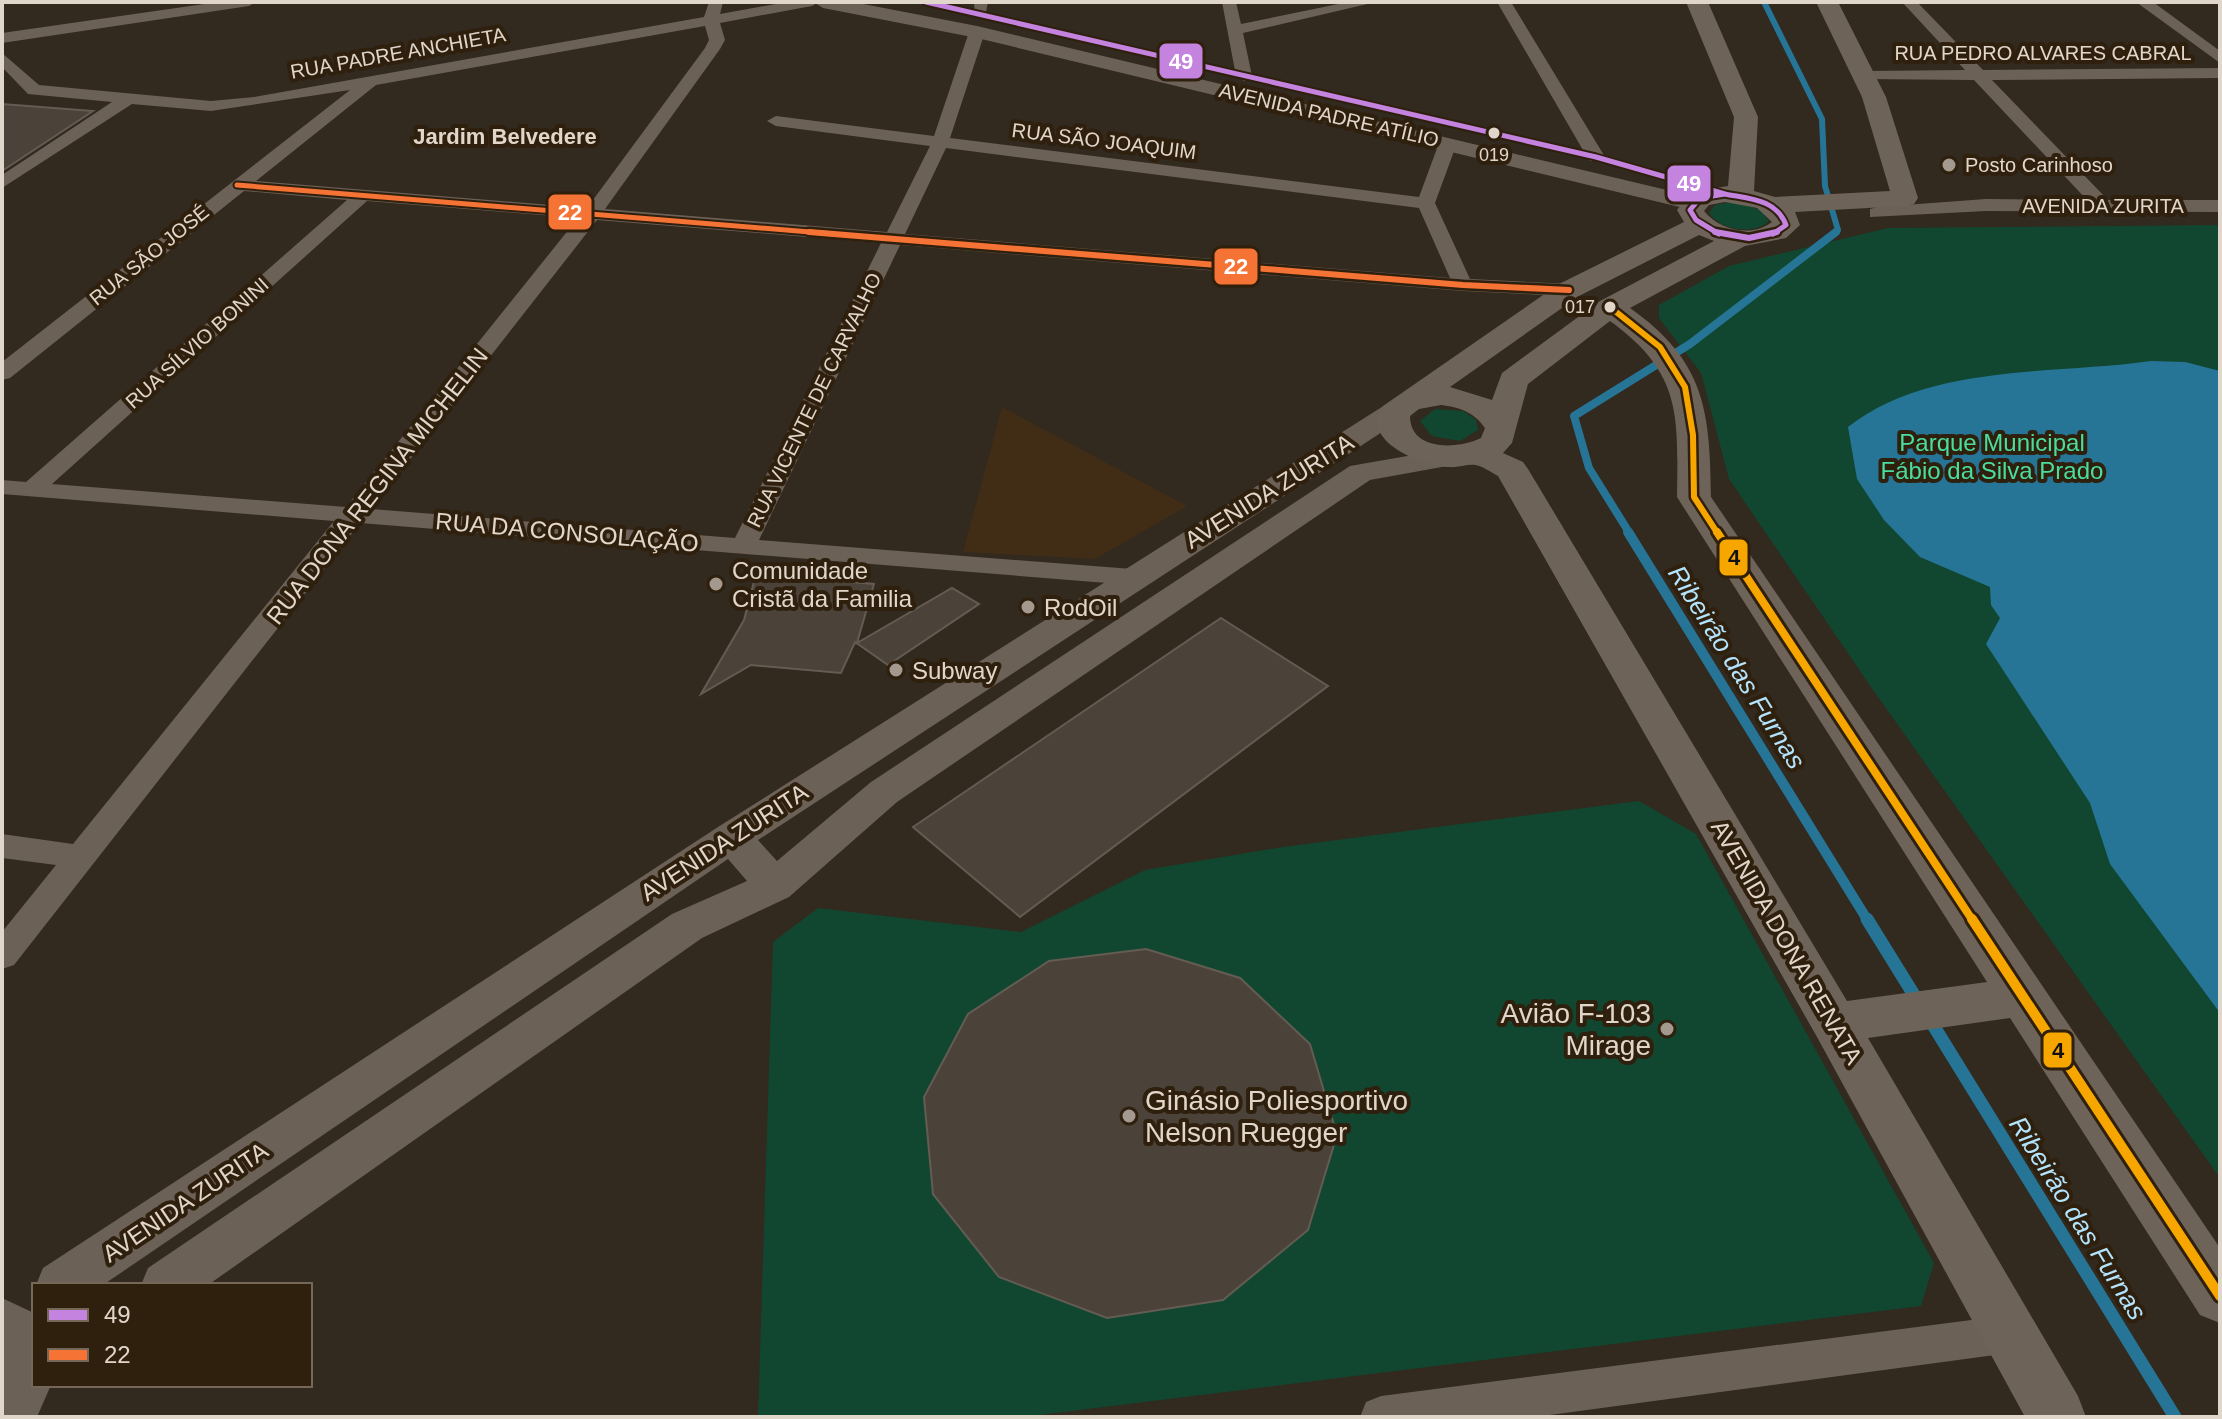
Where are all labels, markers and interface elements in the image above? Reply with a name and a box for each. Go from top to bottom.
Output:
street label: RUA PADRE ANCHIETA [289,23,508,83]
line badge: 49 [1158,42,1204,80]
street label: RUA PEDRO ALVARES CABRAL [1894,42,2192,64]
text: 49 [1169,49,1193,74]
street label: AVENIDA PADRE ATÍLIO [1217,79,1441,151]
street label: RUA SÃO JOAQUIM [1011,118,1198,163]
district label: Jardim Belvedere [413,124,597,149]
marker: 019 [1486,125,1502,141]
place label: 019 [1479,145,1509,165]
place label: Posto Carinhoso [1965,154,2113,176]
marker: Posto Carinhoso [1940,156,1958,174]
line badge: 49 [1666,164,1712,203]
text: 49 [1677,171,1701,196]
line badge: 22 [547,193,593,231]
street label: AVENIDA ZURITA [2022,195,2184,217]
street label: RUA SÃO JOSÉ [84,200,213,310]
text: 22 [558,200,582,225]
line badge: 22 [1213,247,1259,286]
text: 22 [1224,254,1248,279]
street label: RUA VICENTE DE CARVALHO [743,269,885,531]
street label: RUA SÍLVIO BONINI [121,273,273,413]
place label: 017 [1565,297,1595,317]
marker: 017 [1602,299,1618,315]
street label: RUA DONA REGINA MICHELIN [261,343,493,629]
street label: AVENIDA ZURITA [1180,428,1358,554]
park label: Parque Municipal Fábio da Silva Prado [1881,429,2103,484]
street label: RUA DA CONSOLAÇÃO [434,507,700,557]
line badge: 4 [1718,538,1749,577]
text: 4 [1728,545,1741,570]
place label: Comunidade Cristã da Familia [732,557,913,612]
water label: Ribeirão das Furnas [1662,560,1812,774]
marker: Comunidade Cristã da Familia [707,575,725,593]
place label: RodOil [1044,594,1117,621]
marker: RodOil [1019,598,1037,616]
place label: Subway [912,657,997,684]
marker: Subway [887,661,905,679]
street label: AVENIDA ZURITA [635,778,813,906]
street label: AVENIDA DONA RENATA [1706,815,1868,1069]
place label: Avião F-103 Mirage [1501,998,1651,1061]
marker: Avião F-103 Mirage [1658,1020,1676,1038]
line badge: 4 [2042,1031,2073,1069]
text: 4 [2052,1038,2065,1063]
place label: Ginásio Poliesportivo Nelson Ruegger [1145,1085,1408,1148]
marker: Ginásio Poliesportivo Nelson Ruegger [1120,1107,1138,1125]
water label: Ribeirão das Furnas [2003,1111,2153,1325]
street label: AVENIDA ZURITA [97,1137,273,1267]
legend [32,1283,312,1387]
text: 49 [104,1301,131,1328]
text: 22 [104,1341,131,1368]

